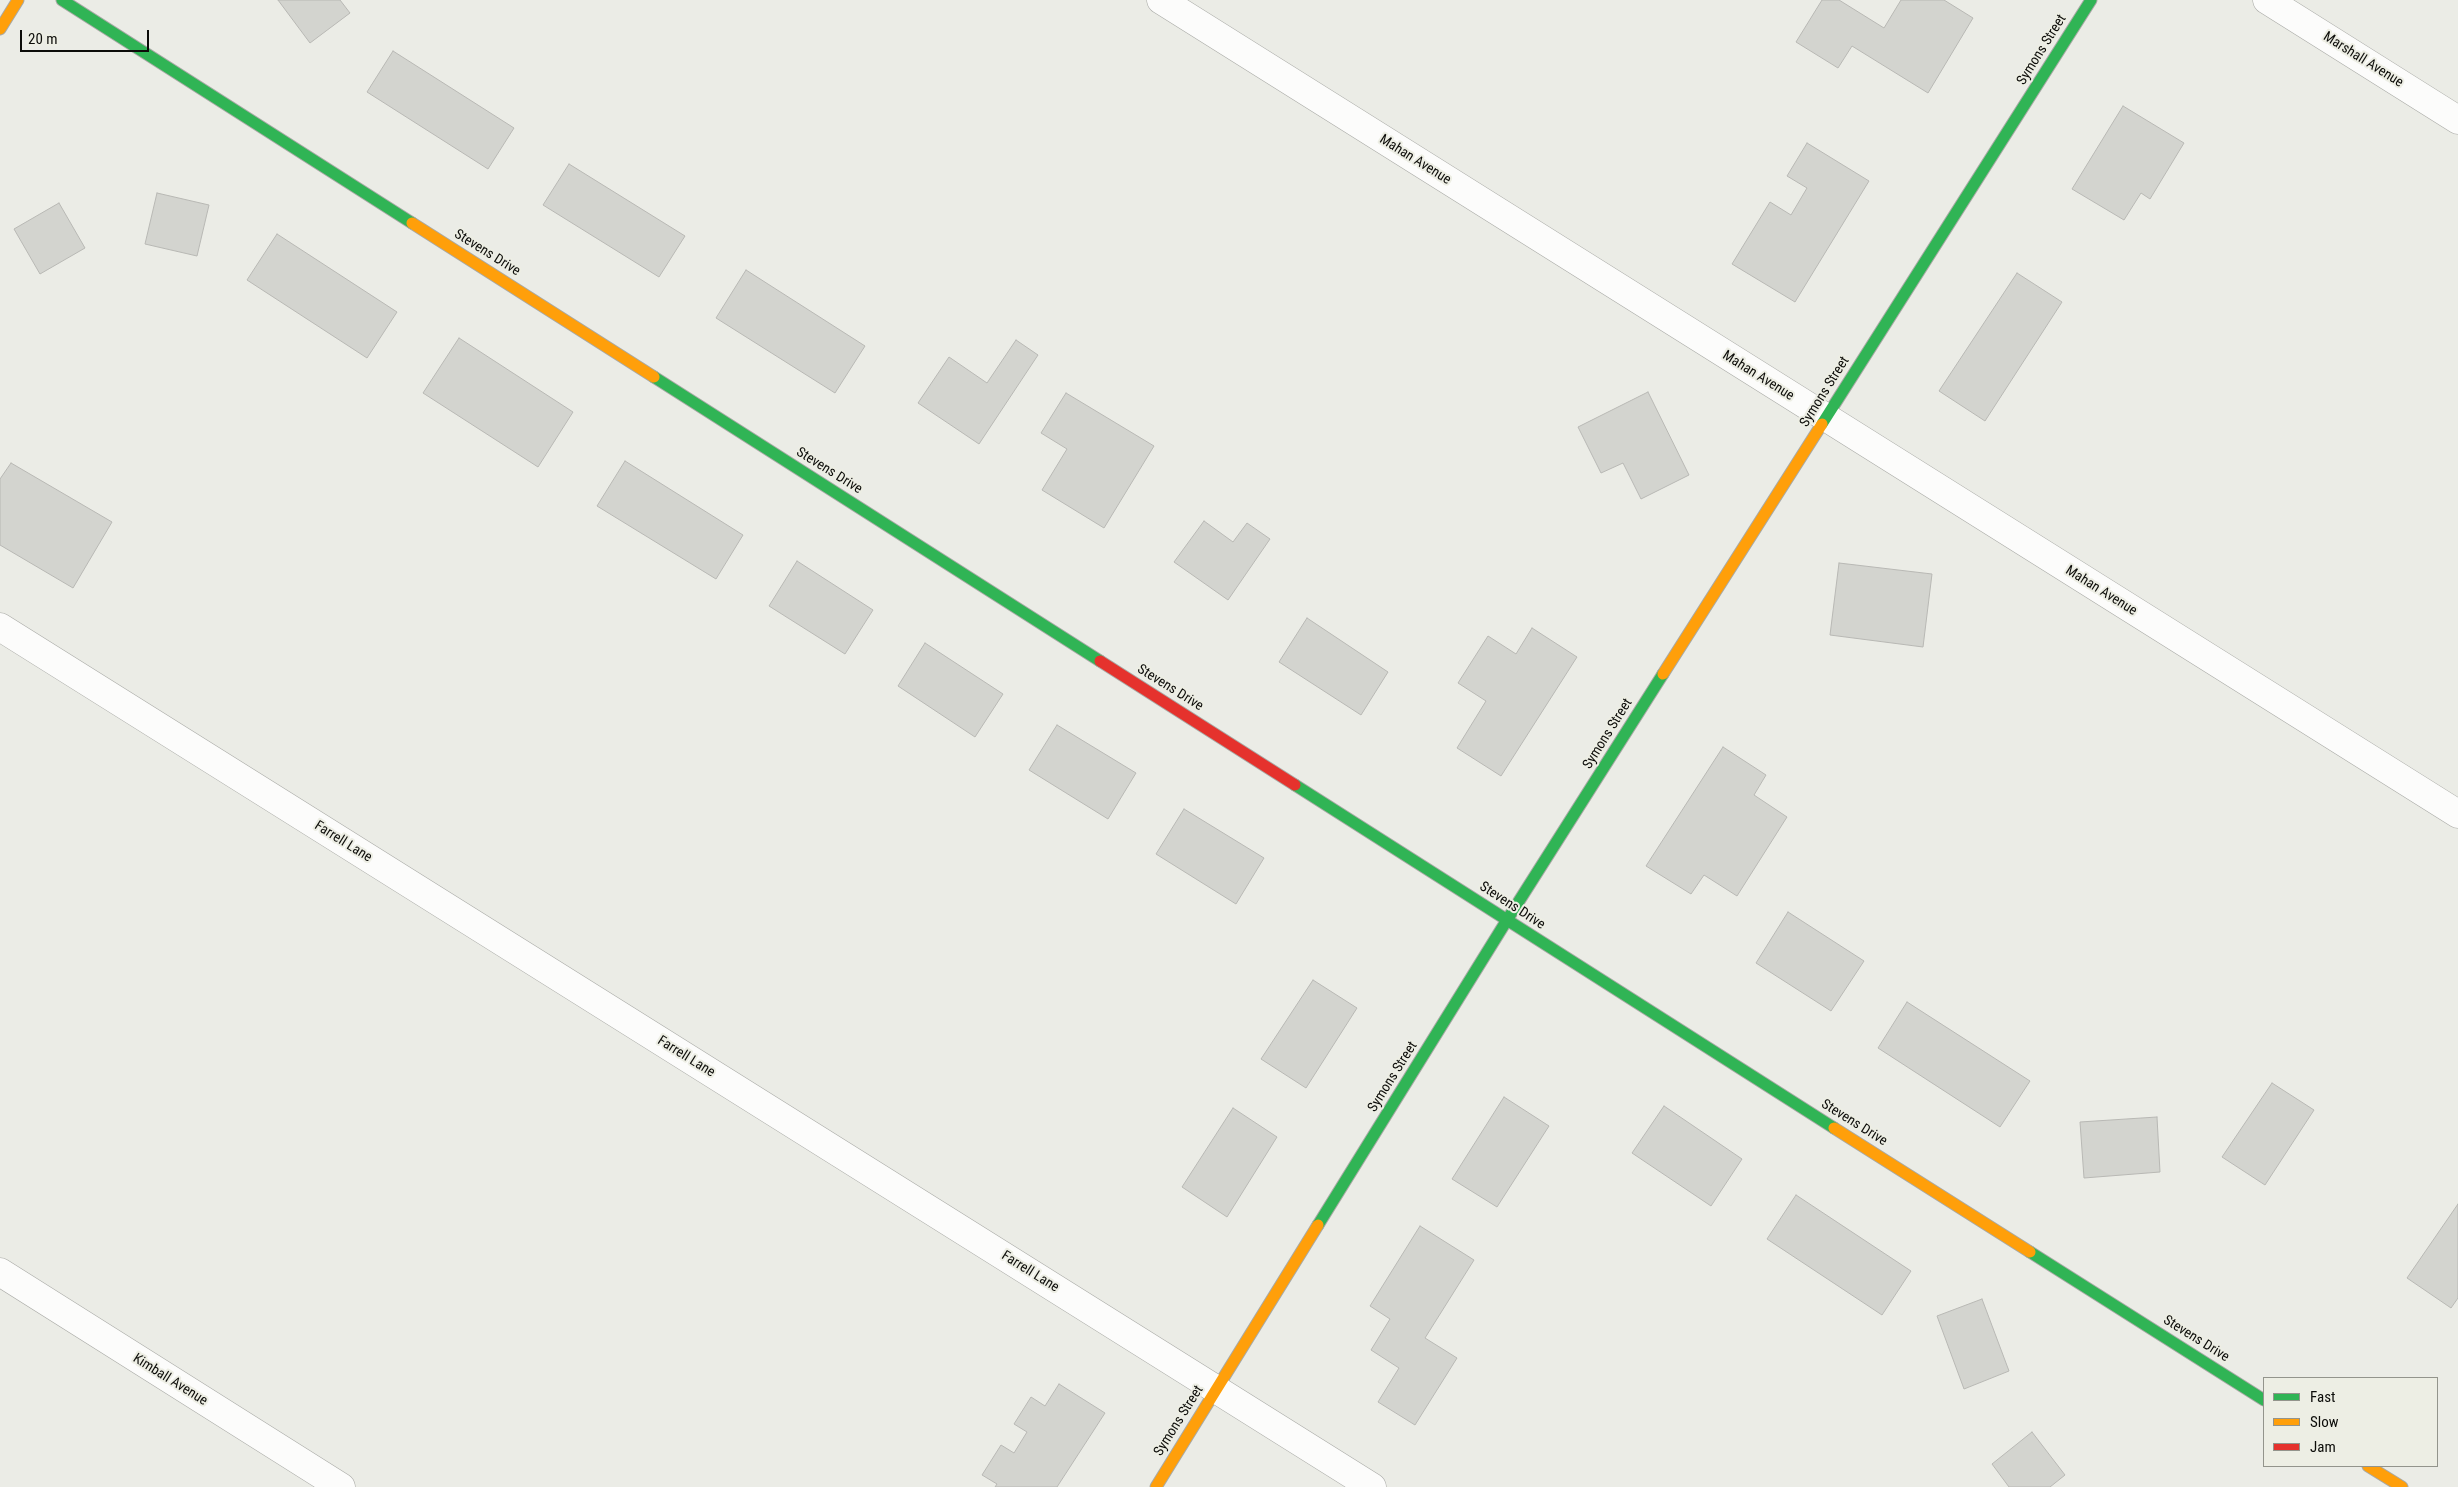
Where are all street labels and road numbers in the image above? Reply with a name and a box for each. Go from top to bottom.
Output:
street label: Symons Street [2014,12,2070,88]
street label: Marshall Avenue [2320,29,2406,91]
street label: Mahan Avenue [1376,131,1454,189]
street label: Stevens Drive [451,226,523,280]
street label: Mahan Avenue [1719,347,1797,405]
street label: Symons Street [1797,354,1853,430]
street label: Stevens Drive [793,444,865,498]
street label: Mahan Avenue [2062,562,2140,620]
street label: Stevens Drive [1134,661,1206,715]
street label: Symons Street [1580,696,1636,772]
street label: Farrell Lane [311,818,375,866]
street label: Stevens Drive [1476,879,1548,933]
street label: Farrell Lane [654,1033,718,1081]
street label: Symons Street [1365,1039,1421,1115]
street label: Stevens Drive [1818,1096,1890,1150]
street label: Farrell Lane [998,1248,1062,1296]
street label: Stevens Drive [2160,1312,2232,1366]
street label: Kimball Avenue [130,1350,210,1410]
street label: Symons Street [1151,1383,1207,1459]

